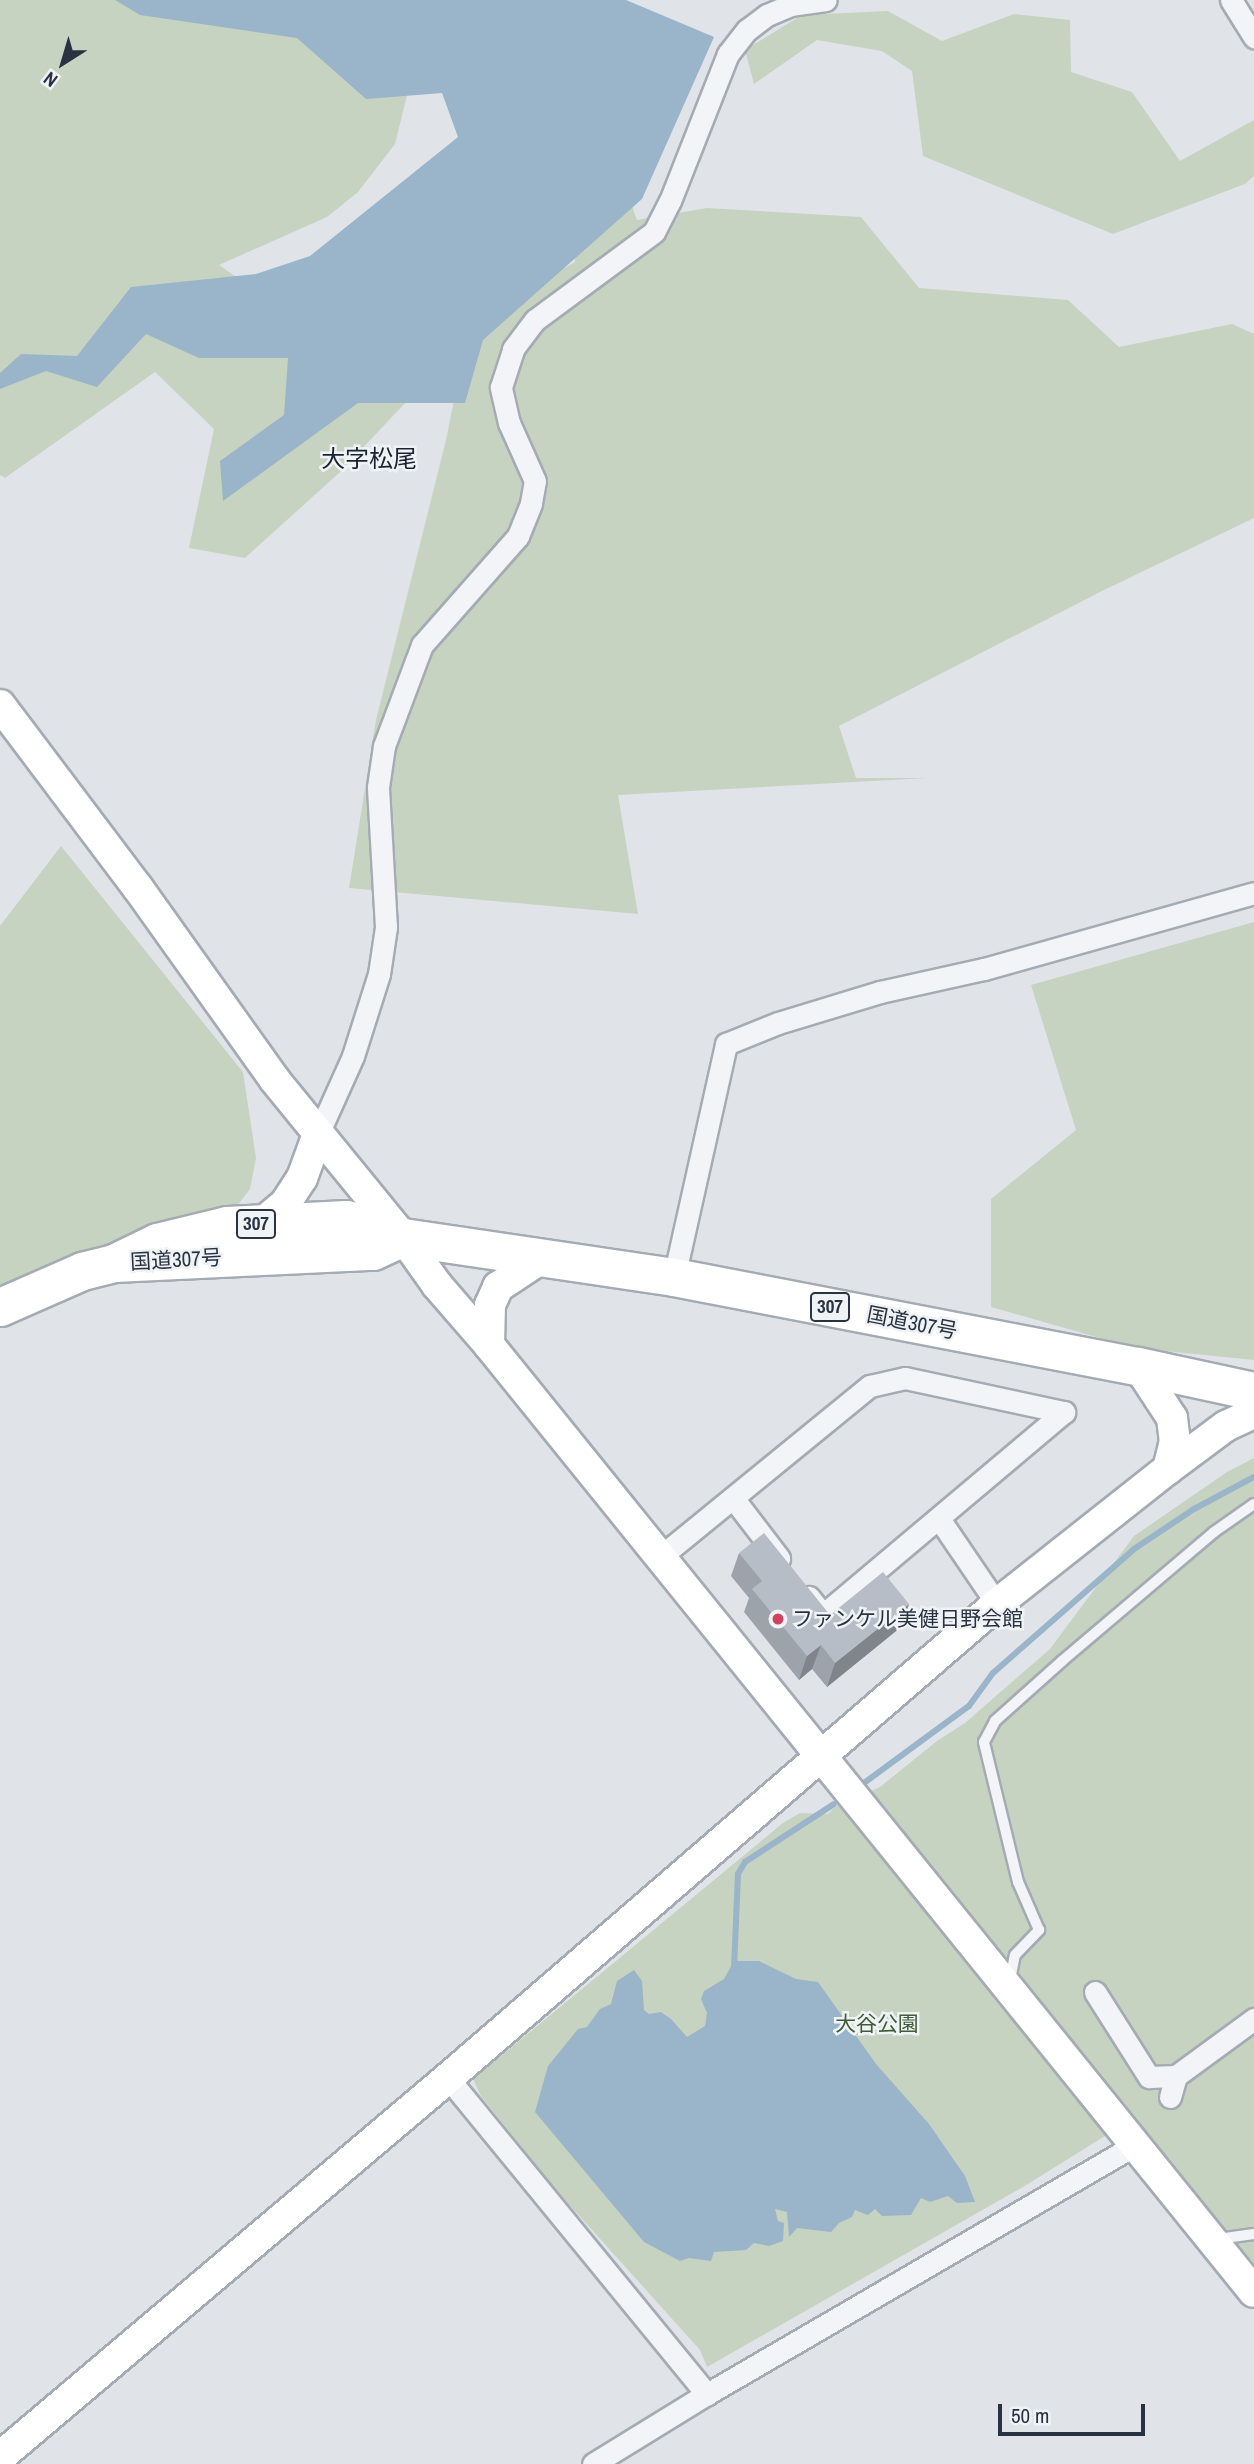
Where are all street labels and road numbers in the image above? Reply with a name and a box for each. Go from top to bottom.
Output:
road number: 307 [235,1208,277,1240]
street label: 国道307号 [130,1245,222,1275]
road number: 307 [809,1292,851,1322]
street label: 国道307号 [865,1302,959,1344]

